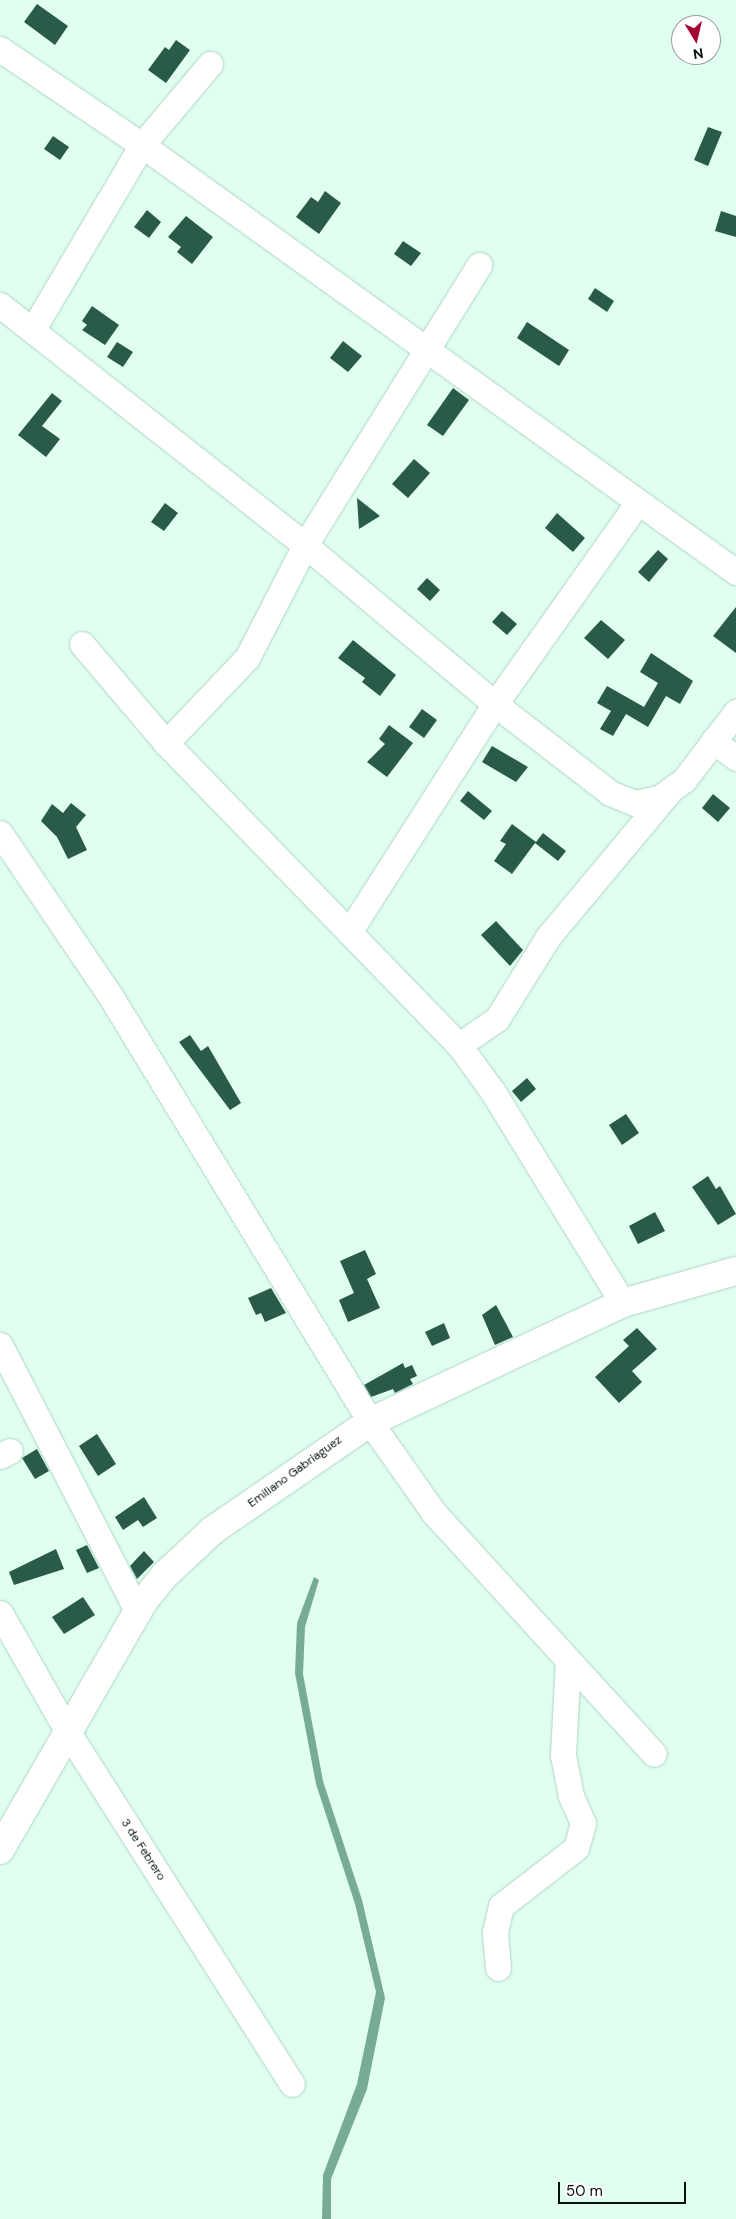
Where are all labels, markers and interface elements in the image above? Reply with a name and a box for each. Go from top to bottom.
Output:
north arrow [671,15,721,65]
text: N [692,44,705,64]
street label: Emiliano Gabriaguez [245,1433,345,1511]
street label: 3 de Febrero [118,1816,168,1884]
scale bar [561,2172,688,2204]
text: 50 m [566,2181,603,2201]

